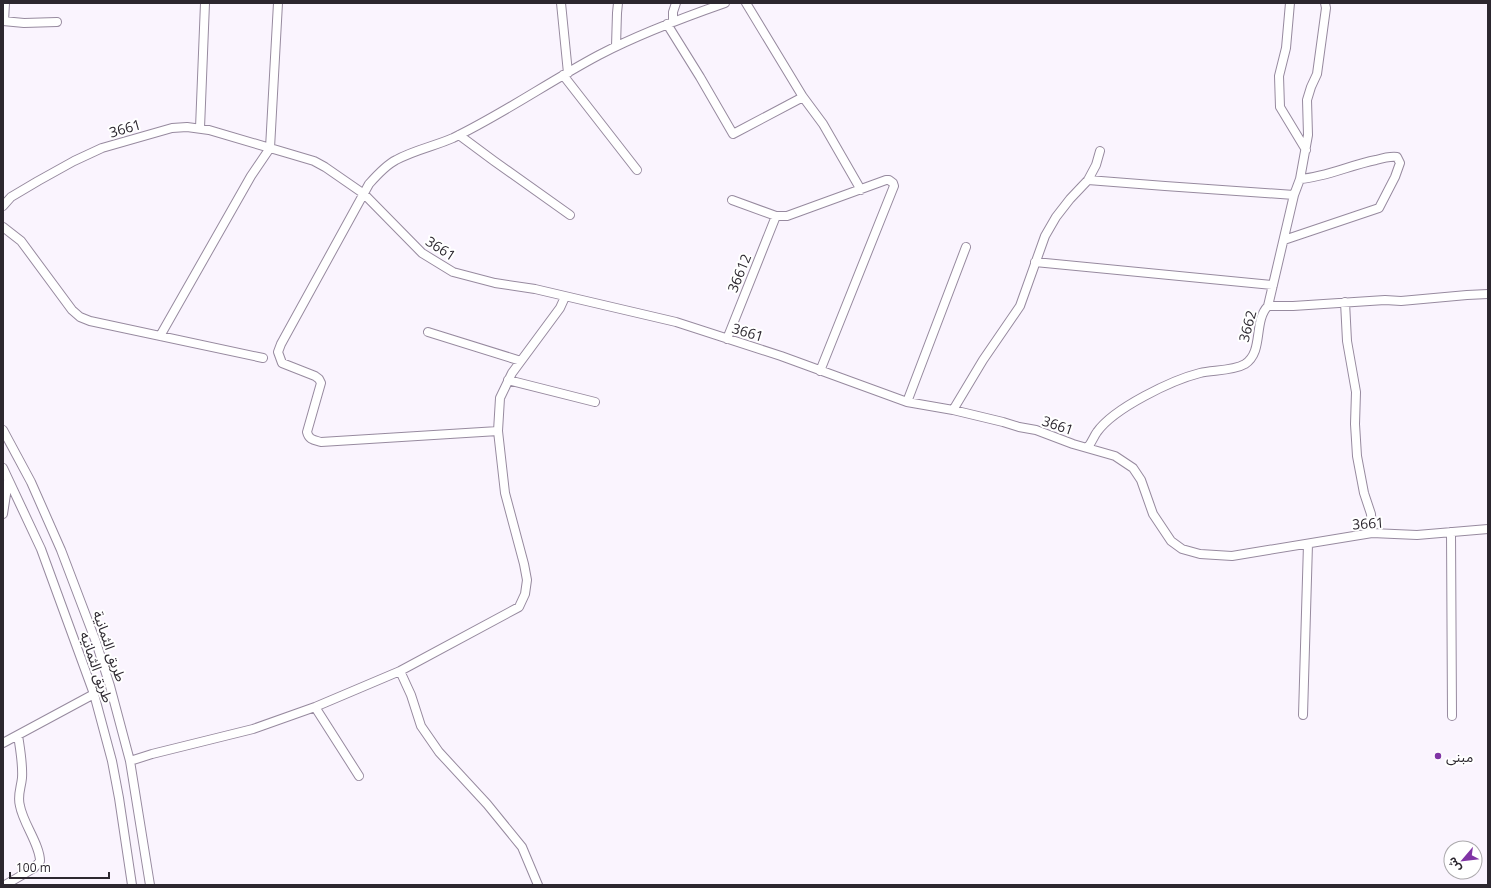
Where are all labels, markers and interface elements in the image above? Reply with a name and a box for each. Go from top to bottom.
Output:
street label: 3661 [107,114,143,142]
street label: 3661 [422,231,460,265]
street label: 36612 [723,251,755,295]
street label: 3662 [1234,308,1260,344]
street label: 3661 [730,318,766,346]
street label: 3661 [1040,411,1076,439]
street label: 3661 [1351,512,1385,534]
street label: طريق الثمانية [88,608,131,684]
street label: طريق الثمانيه [75,629,118,705]
place label: مبنى [1446,747,1473,766]
marker: مبنى [1433,751,1443,761]
north arrow [1443,840,1483,880]
scale bar [10,854,109,880]
text: ش [1444,855,1464,875]
text: 100 m [16,859,51,876]

